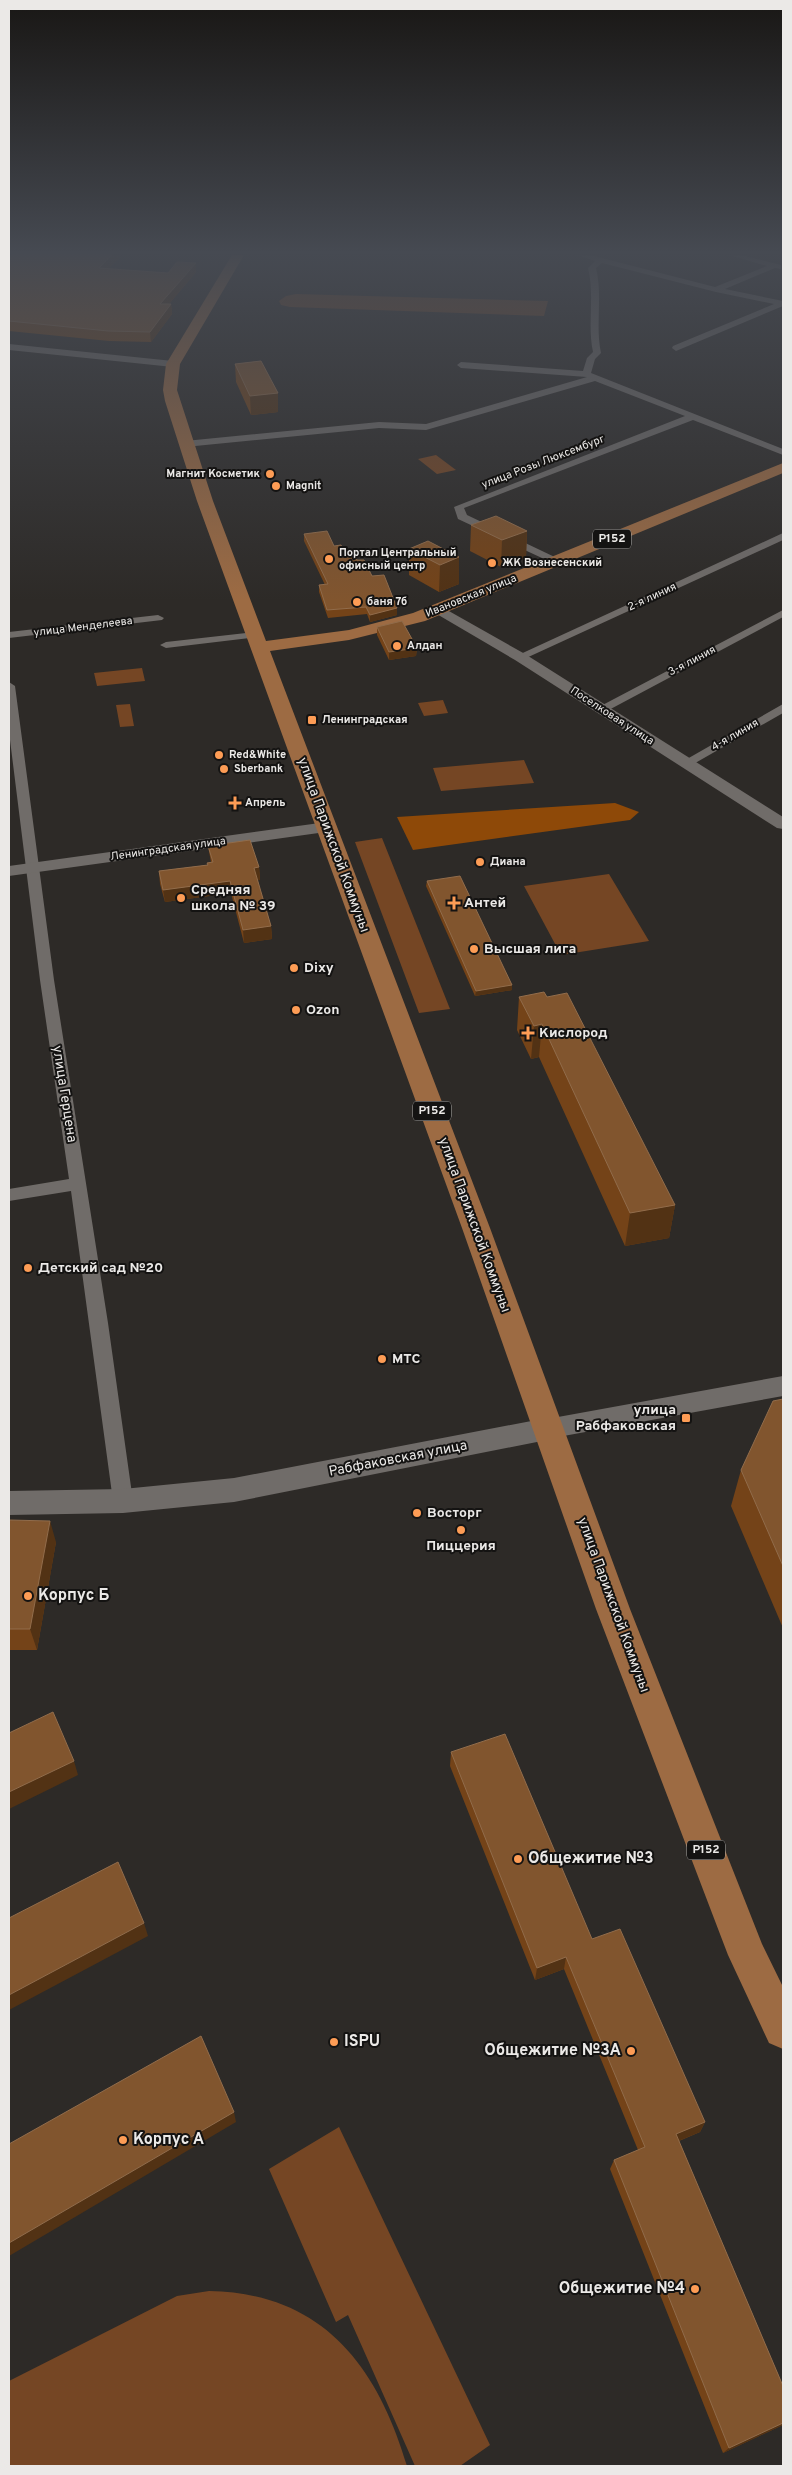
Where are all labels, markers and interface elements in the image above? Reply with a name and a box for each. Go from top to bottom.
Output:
street label: улица Розы Люксембург [480,432,607,492]
place label: Магнит Косметик [166,467,261,481]
marker: Магнит Косметик [264,468,276,480]
place label: Magnit [286,479,321,493]
marker: Magnit [270,480,282,492]
road number: Р152 [593,530,631,548]
place label: Портал Центральный офисный центр [339,546,457,573]
marker: Портал Центральный офисный центр [323,553,335,565]
place label: ЖК Вознесенский [502,556,602,570]
marker: ЖК Вознесенский [486,557,498,569]
street label: Ивановская улица [424,571,519,621]
street label: 2-я линия [625,580,679,614]
place label: баня 7б [367,595,407,609]
marker: баня 7б [351,596,363,608]
street label: улица Менделеева [33,614,134,640]
place label: Алдан [407,639,443,653]
marker: Алдан [391,640,403,652]
street label: 3-я линия [666,643,718,679]
street label: Поселковая улица [568,684,657,748]
place label: Ленинградская [322,713,407,727]
marker: Ленинградская [306,714,318,726]
street label: 4-я линия [709,716,761,754]
place label: Red&White [229,748,286,762]
marker: Red&White [213,749,225,761]
street label: улица Парижской Коммуны [293,755,373,935]
place label: Sberbank [234,762,283,776]
marker: Sberbank [218,763,230,775]
place label: Апрель [245,796,286,810]
marker: Апрель [229,797,241,809]
street label: Ленинградская улица [109,834,227,864]
place label: Диана [490,855,526,869]
marker: Диана [474,856,486,868]
place label: Средняя школа № 39 [191,882,276,915]
marker: Средняя школа № 39 [175,892,187,904]
place label: Антей [464,895,506,912]
marker: Антей [448,897,460,909]
place label: Высшая лига [484,941,576,958]
marker: Высшая лига [468,943,480,955]
place label: Dixy [304,960,334,977]
marker: Dixy [288,962,300,974]
place label: Ozon [306,1002,339,1019]
marker: Ozon [290,1004,302,1016]
place label: Кислород [539,1025,608,1042]
marker: Кислород [521,1026,535,1040]
street label: улица Герцена [48,1044,80,1144]
road number: Р152 [413,1102,451,1120]
street label: улица Парижской Коммуны [434,1135,514,1315]
place label: Детский сад №20 [38,1260,163,1277]
marker: Детский сад №20 [22,1262,34,1274]
place label: МТС [392,1351,420,1368]
marker: МТС [376,1353,388,1365]
place label: улица Рабфаковская [576,1402,676,1435]
marker: улица Рабфаковская [680,1412,692,1424]
street label: Рабфаковская улица [327,1437,469,1481]
place label: Восторг [427,1505,482,1522]
marker: Восторг [411,1507,423,1519]
street label: улица Парижской Коммуны [573,1515,653,1695]
marker: Пиццерия [455,1524,467,1536]
place label: Пиццерия [426,1538,496,1555]
place label: Корпус Б [38,1586,110,1606]
marker: Корпус Б [22,1590,34,1602]
road number: Р152 [687,1840,725,1860]
place label: Общежитие №3 [528,1849,654,1869]
marker: Общежитие №3 [512,1853,524,1865]
place label: ISPU [344,2032,380,2052]
marker: ISPU [328,2036,340,2048]
place label: Общежитие №3А [484,2041,621,2061]
marker: Общежитие №3А [625,2045,637,2057]
place label: Корпус А [133,2130,204,2150]
marker: Корпус А [117,2134,129,2146]
place label: Общежитие №4 [559,2279,685,2299]
marker: Общежитие №4 [689,2283,701,2295]

